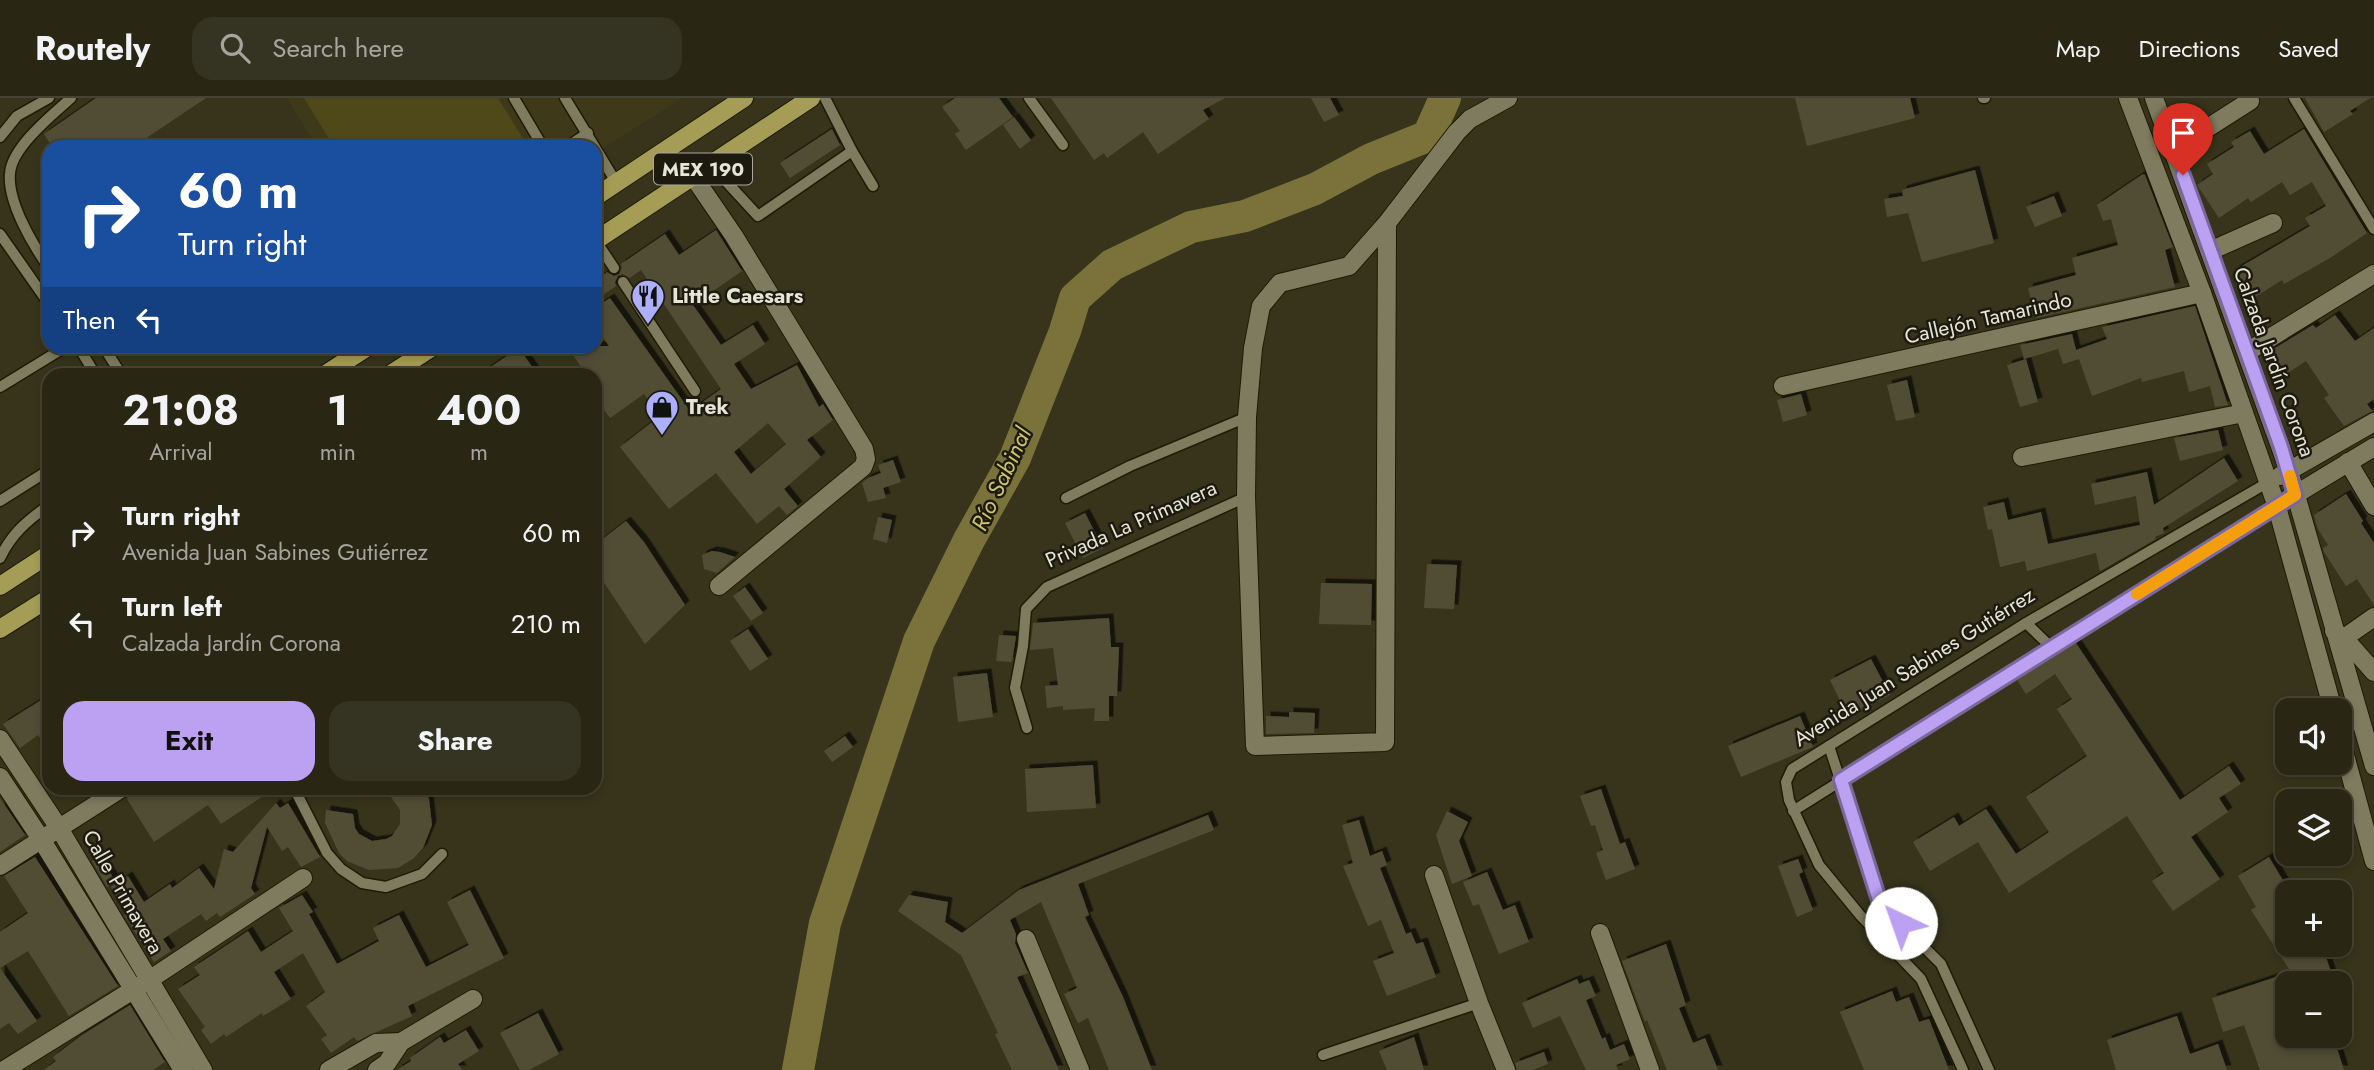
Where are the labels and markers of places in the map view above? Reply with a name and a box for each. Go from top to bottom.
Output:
pin [2153,103,2213,175]
restaurant icon: Little Caesars [629,277,667,326]
place label: Little Caesars [672,281,804,311]
shop icon: Trek [643,388,681,437]
place label: Trek [686,392,729,422]

